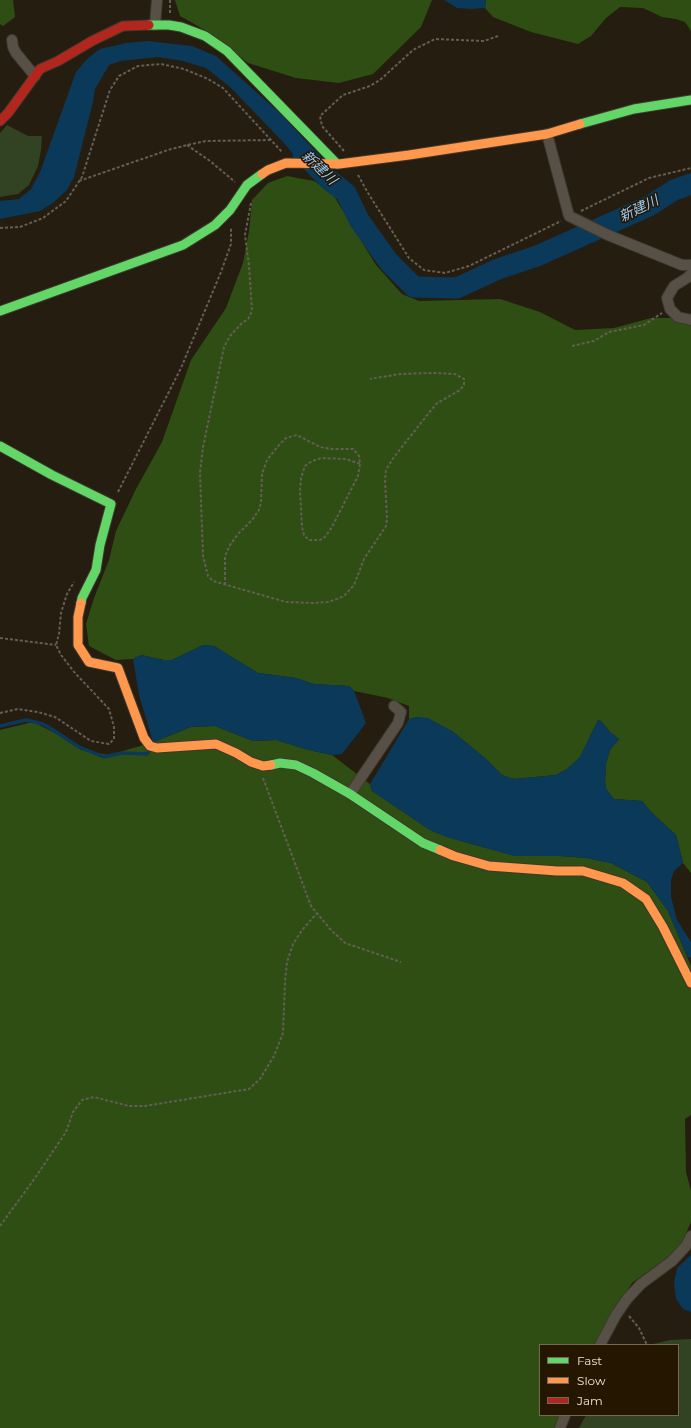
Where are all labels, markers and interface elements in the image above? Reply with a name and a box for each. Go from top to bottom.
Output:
water label: 新建川 [298,147,340,189]
water label: 新建川 [616,192,662,226]
legend [539,1344,679,1416]
text: Fast [577,1353,602,1368]
text: Slow [577,1373,606,1388]
text: Jam [577,1393,603,1408]

